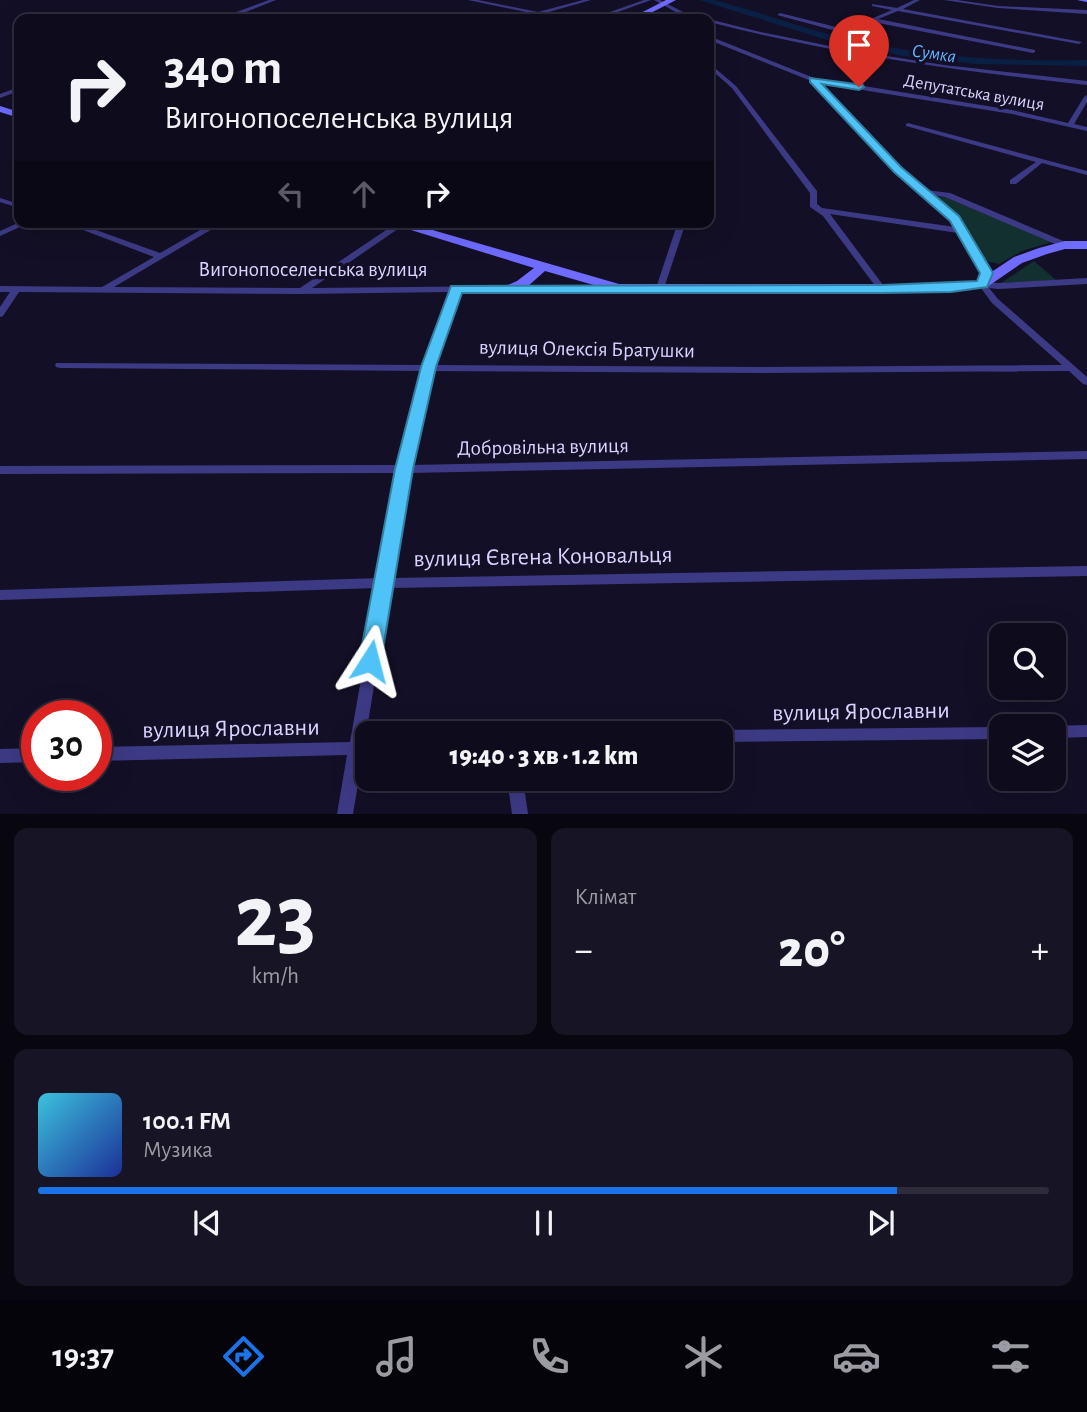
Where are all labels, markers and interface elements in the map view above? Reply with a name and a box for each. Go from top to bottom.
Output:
pin [829,15,889,87]
icon: arrive [840,26,878,64]
icon: right [49,42,140,133]
water label: Сумка [911,42,957,66]
text: 340 m [164,44,282,93]
street label: Депутатська вулиця [902,72,1046,114]
text: Вигонопоселенська вулиця [164,102,514,134]
icon: left [272,175,310,213]
icon: ahead [345,175,383,213]
icon: right [418,175,456,213]
street label: Вигонопоселенська вулиця [198,259,428,280]
street label: вулиця Олексія Братушки [479,337,695,361]
street label: Добровільна вулиця [457,435,629,459]
street label: вулиця Євгена Коновальця [413,543,673,571]
map controls [989,623,1066,791]
button: search [989,623,1066,700]
position arrow [333,624,407,698]
street label: вулиця Ярославни [772,698,950,726]
speed limit sign: 30 [21,700,112,791]
button: layers [989,714,1066,791]
street label: вулиця Ярославни [142,715,320,743]
text: 19:40 · 3 хв · 1.2 km [450,743,638,769]
text: 23 [234,872,316,963]
text: Клімат [575,886,636,909]
text: 20° [778,924,845,976]
text: − [575,932,593,970]
text: + [1031,932,1049,970]
text: km/h [252,965,299,988]
text: 100.1 FM [143,1108,231,1134]
text: Музика [143,1139,213,1162]
icon: previous [188,1204,226,1242]
icon: pause [525,1204,563,1242]
icon: next [862,1204,900,1242]
icon: directions [219,1332,268,1381]
icon: music [372,1332,421,1381]
icon: phone [525,1332,574,1381]
icon: climate [679,1332,728,1381]
icon: car [832,1332,881,1381]
icon: filters [986,1332,1035,1381]
text: 19:37 [52,1340,114,1372]

